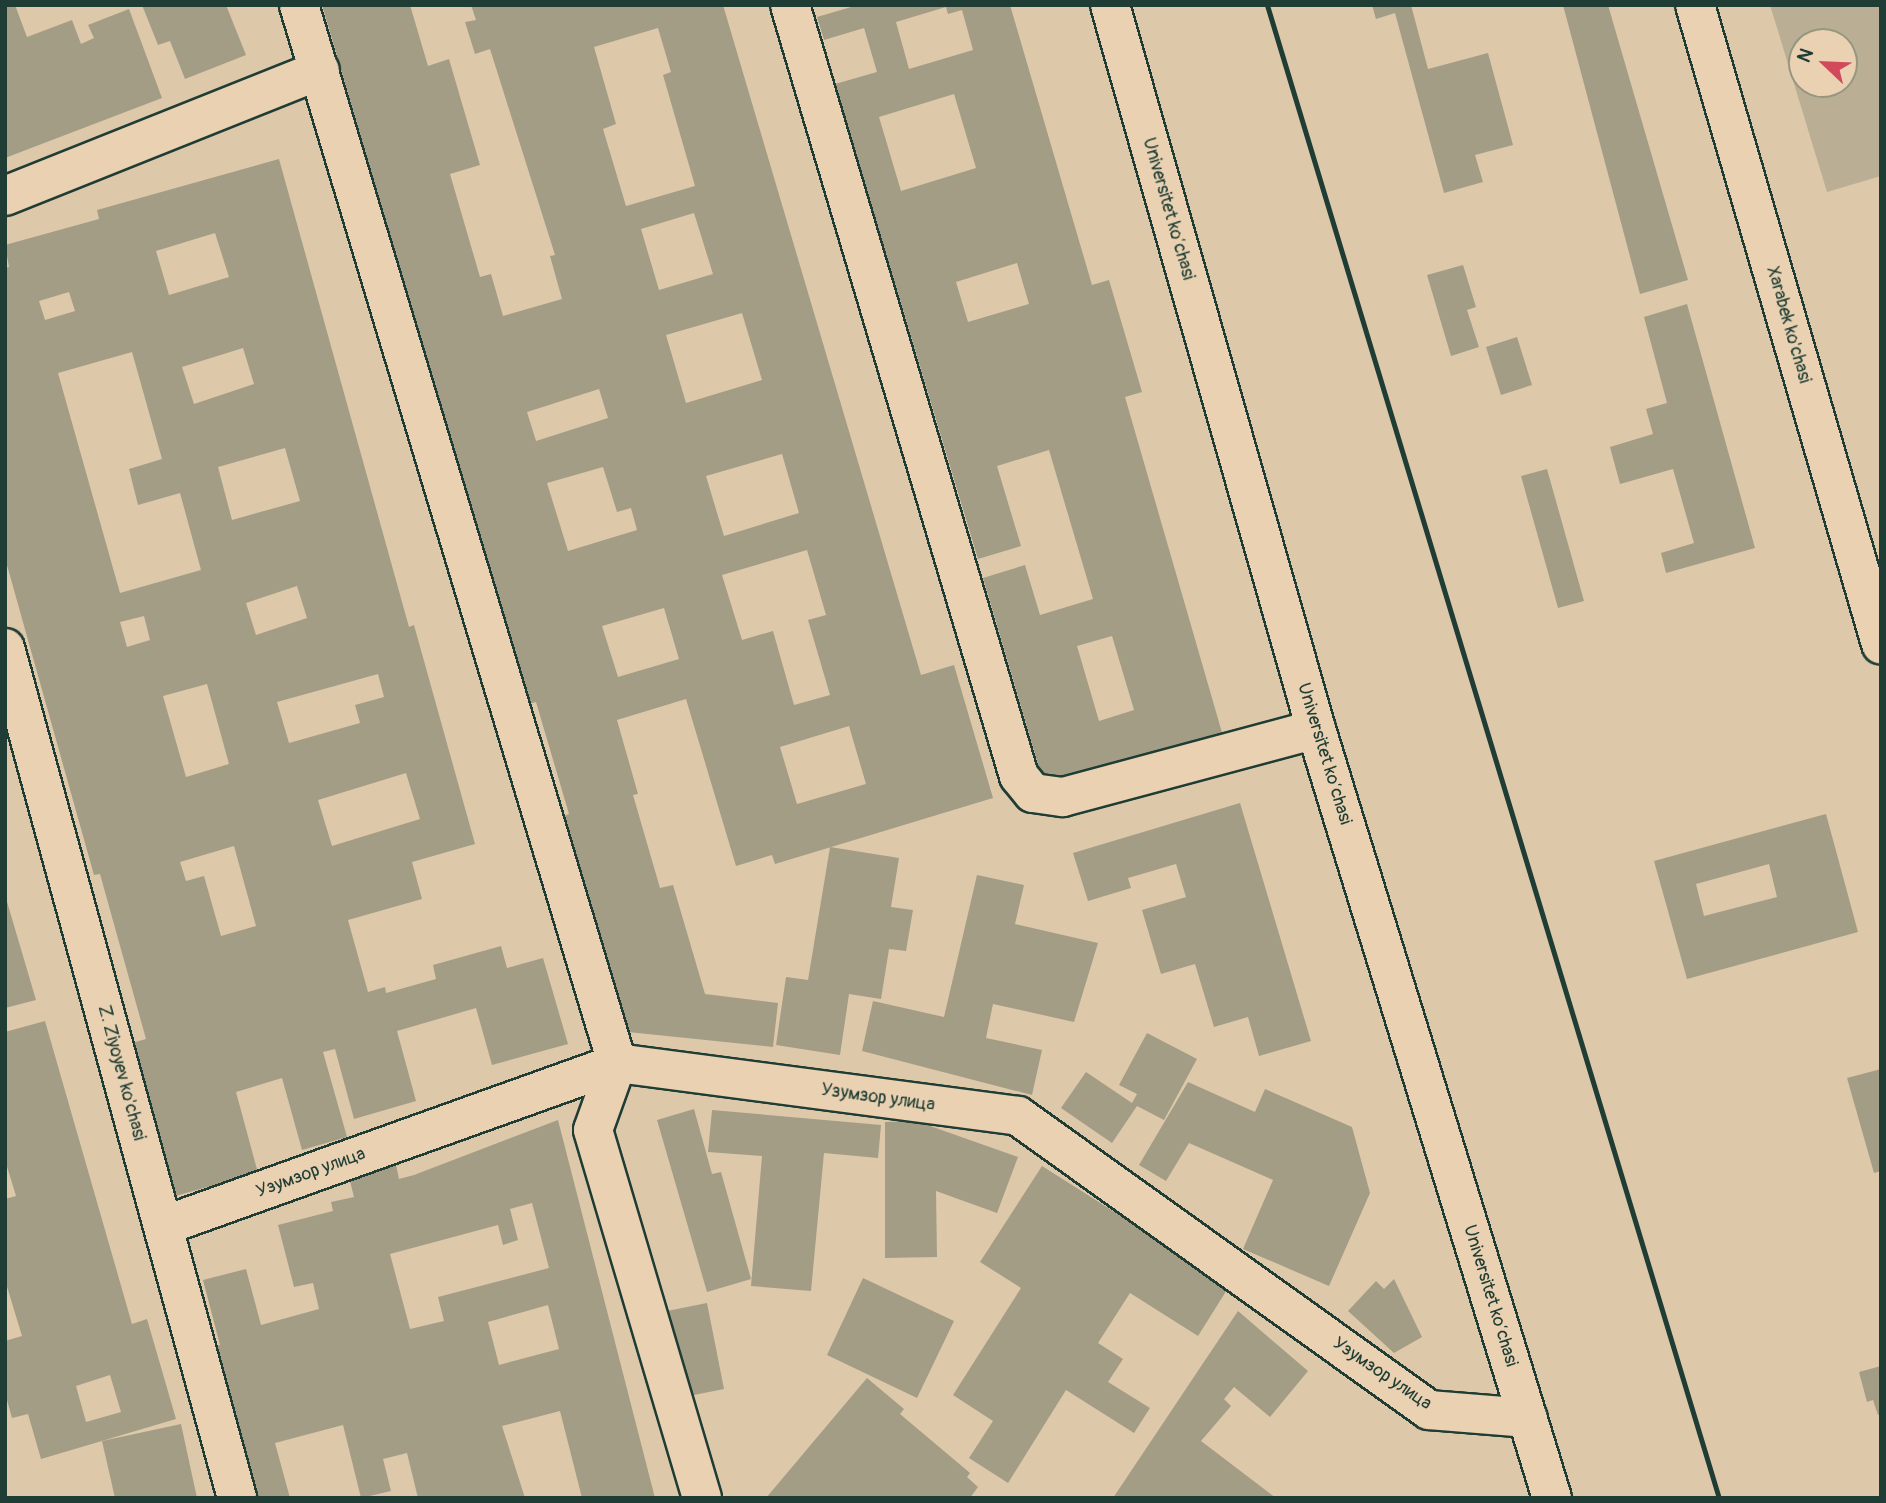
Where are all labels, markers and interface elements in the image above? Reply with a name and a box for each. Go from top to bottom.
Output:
north arrow [1788,28,1858,98]
text: N [1792,45,1819,66]
street label: Universitet kо‘chasi [1137,135,1199,283]
street label: Xarabek ko'chasi [1761,264,1815,386]
street label: Universitet kо‘chasi [1292,681,1356,827]
street label: Z. Ziyoyev ko'chasi [93,1003,149,1143]
street label: Узумзор улица [820,1079,936,1117]
street label: Узумзор улица [253,1143,369,1203]
street label: Universitet kо‘chasi [1458,1223,1522,1369]
street label: Узумзор улица [1328,1333,1436,1415]

